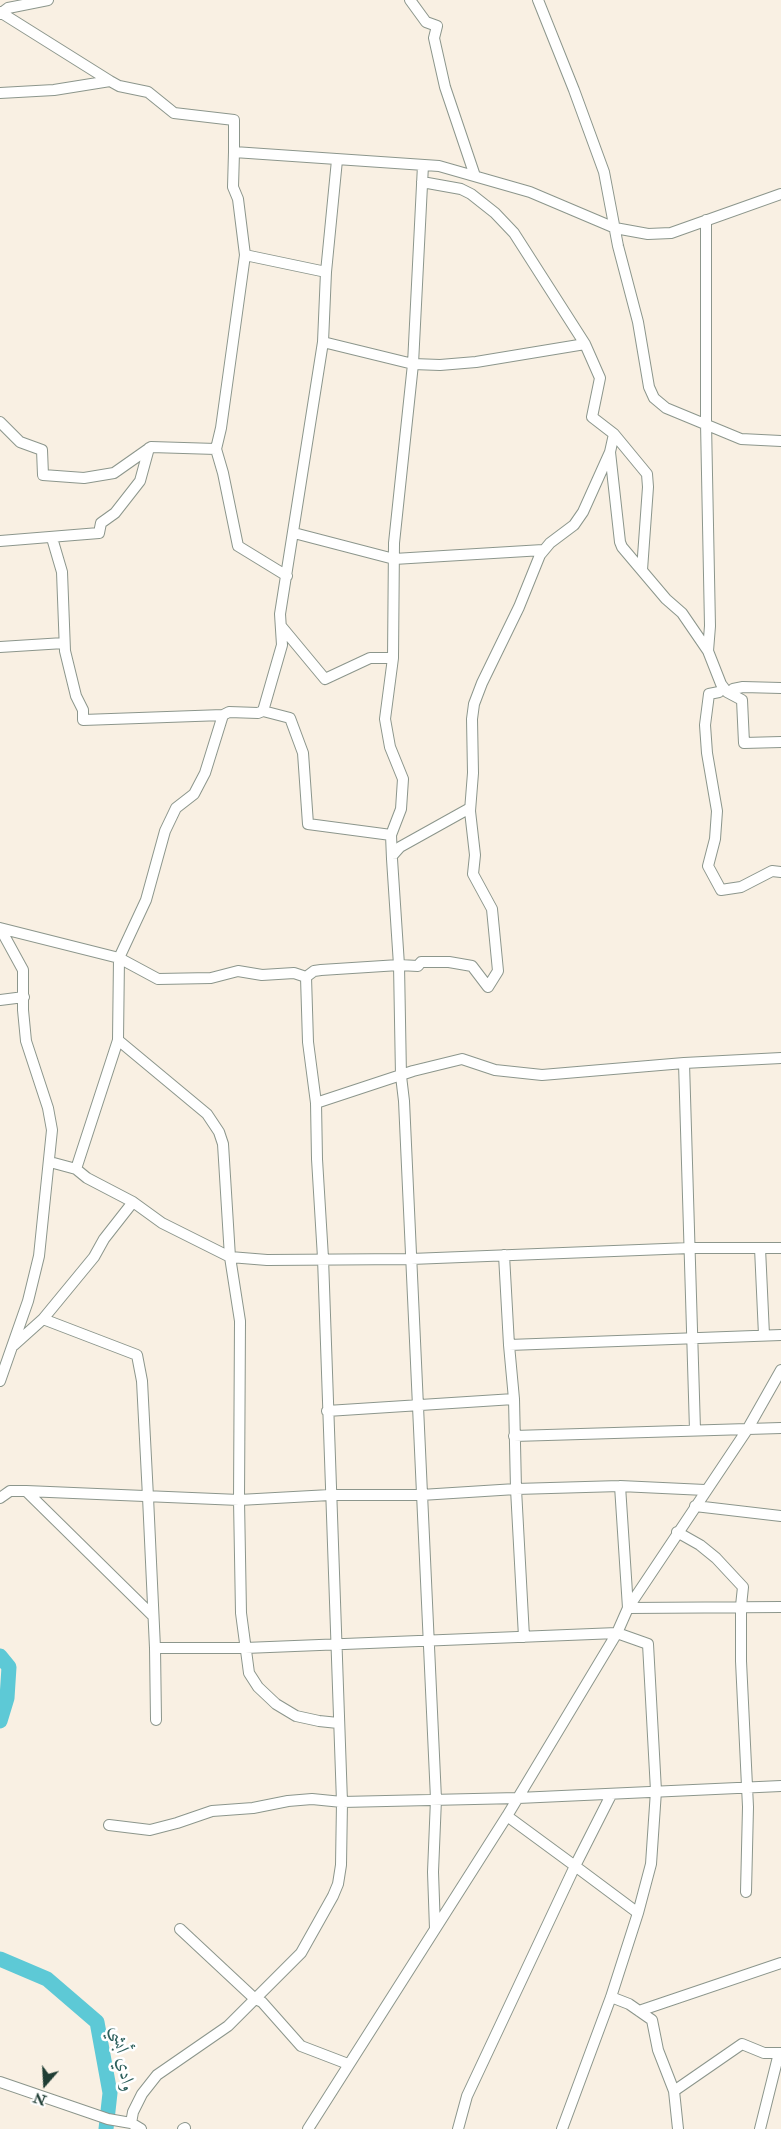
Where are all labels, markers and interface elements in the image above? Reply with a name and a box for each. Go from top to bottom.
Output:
water label: وادي أبشي [106,2024,138,2094]
north arrow [20,2059,70,2109]
text: N [31,2089,49,2109]

